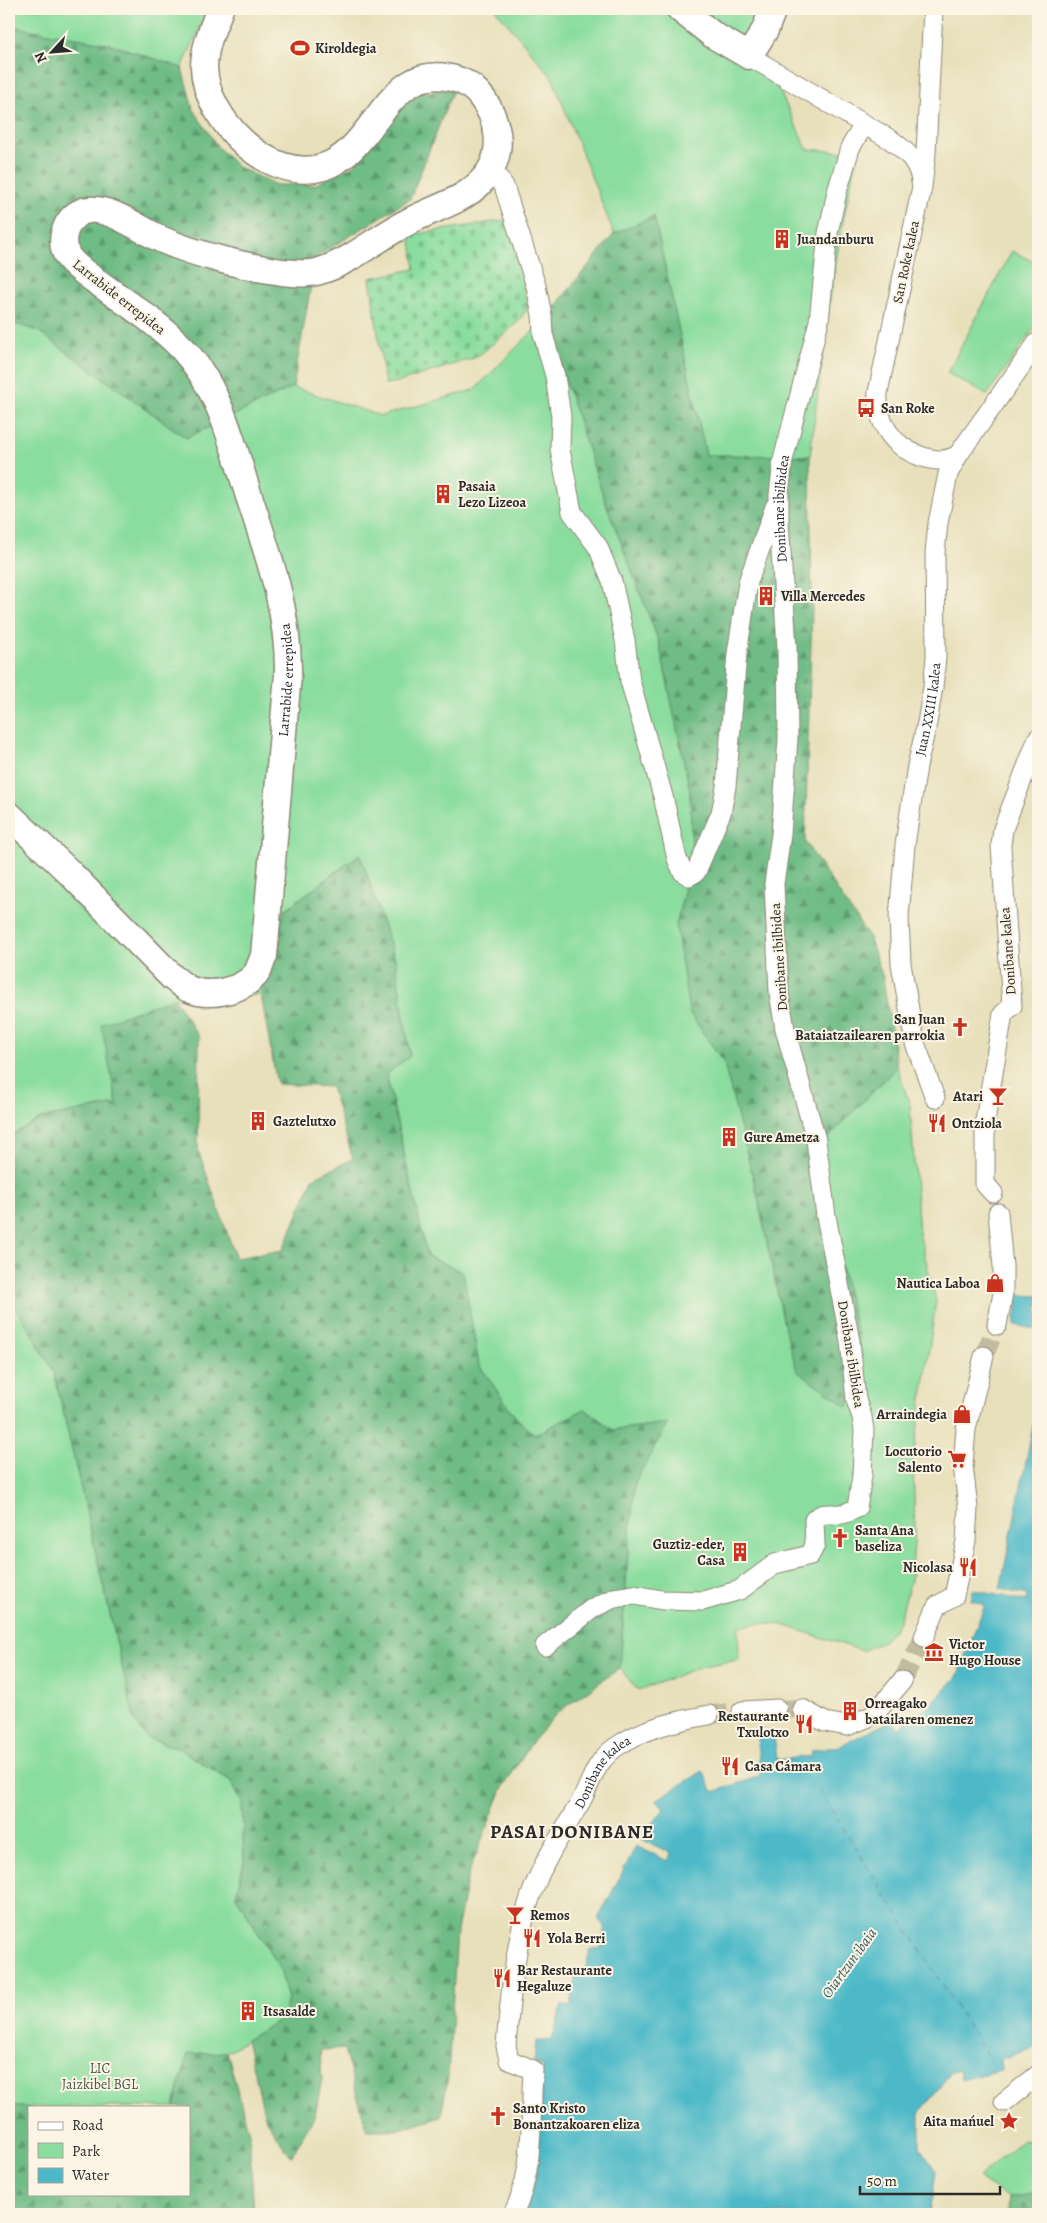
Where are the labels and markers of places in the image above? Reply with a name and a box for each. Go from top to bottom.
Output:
sports icon: Kiroldegia [289,37,311,59]
place label: Kiroldegia [315,39,377,58]
building icon: Juandanburu [771,228,793,250]
place label: Juandanburu [797,230,874,249]
bus stop icon: San Roke [855,397,877,419]
place label: San Roke [881,399,935,418]
place label: Pasaia Lezo Lizeoa [458,477,527,512]
building icon: Pasaia Lezo Lizeoa [432,483,454,505]
building icon: Villa Mercedes [755,585,777,607]
place label: Villa Mercedes [780,587,866,606]
place label: San Juan Bataiatzailearen parrokia [795,1010,945,1045]
church icon: San Juan Bataiatzailearen parrokia [949,1016,971,1038]
bar icon: Atari [987,1085,1009,1107]
place label: Atari [952,1087,983,1106]
building icon: Gaztelutxo [247,1110,269,1132]
place label: Gaztelutxo [273,1112,336,1131]
restaurant icon: Ontziola [926,1112,948,1134]
place label: Ontziola [952,1114,1002,1133]
building icon: Gure Ametza [718,1126,740,1148]
place label: Gure Ametza [744,1128,820,1147]
shop icon: Nautica Laboa [984,1272,1006,1294]
place label: Nautica Laboa [896,1274,980,1293]
shop icon: Arraindegia [951,1403,973,1425]
place label: Arraindegia [876,1405,947,1424]
place label: Locutorio Salento [885,1442,942,1477]
supermarket icon: Locutorio Salento [946,1448,968,1470]
place label: Santa Ana baseliza [854,1521,914,1556]
church icon: Santa Ana baseliza [829,1527,851,1549]
place label: Guztiz-eder, Casa [653,1535,725,1570]
building icon: Guztiz-eder, Casa [729,1541,751,1563]
restaurant icon: Nicolasa [957,1556,979,1578]
place label: Nicolasa [903,1558,953,1577]
place label: Victor Hugo House [948,1635,1021,1670]
museum icon: Victor Hugo House [923,1641,945,1663]
place label: Orreagako batailaren omenez [864,1694,974,1729]
building icon: Orreagako batailaren omenez [839,1700,861,1722]
place label: Restaurante Txulotxo [718,1707,790,1742]
restaurant icon: Restaurante Txulotxo [793,1713,815,1735]
restaurant icon: Casa Cámara [719,1755,741,1777]
place label: Casa Cámara [745,1757,822,1776]
bar icon: Remos [504,1904,526,1926]
place label: Remos [530,1906,570,1925]
restaurant icon: Yola Berri [521,1927,543,1949]
place label: Yola Berri [546,1929,605,1948]
place label: Bar Restaurante Hegaluze [517,1961,612,1996]
restaurant icon: Bar Restaurante Hegaluze [491,1967,513,1989]
building icon: Itsasalde [237,2000,259,2022]
place label: Itsasalde [263,2002,316,2021]
place label: Santo Kristo Bonantzakoaren eliza [513,2099,640,2134]
church icon: Santo Kristo Bonantzakoaren eliza [487,2105,509,2127]
place icon: Aita mańuel [998,2110,1020,2132]
place label: Aita mańuel [922,2112,994,2131]

